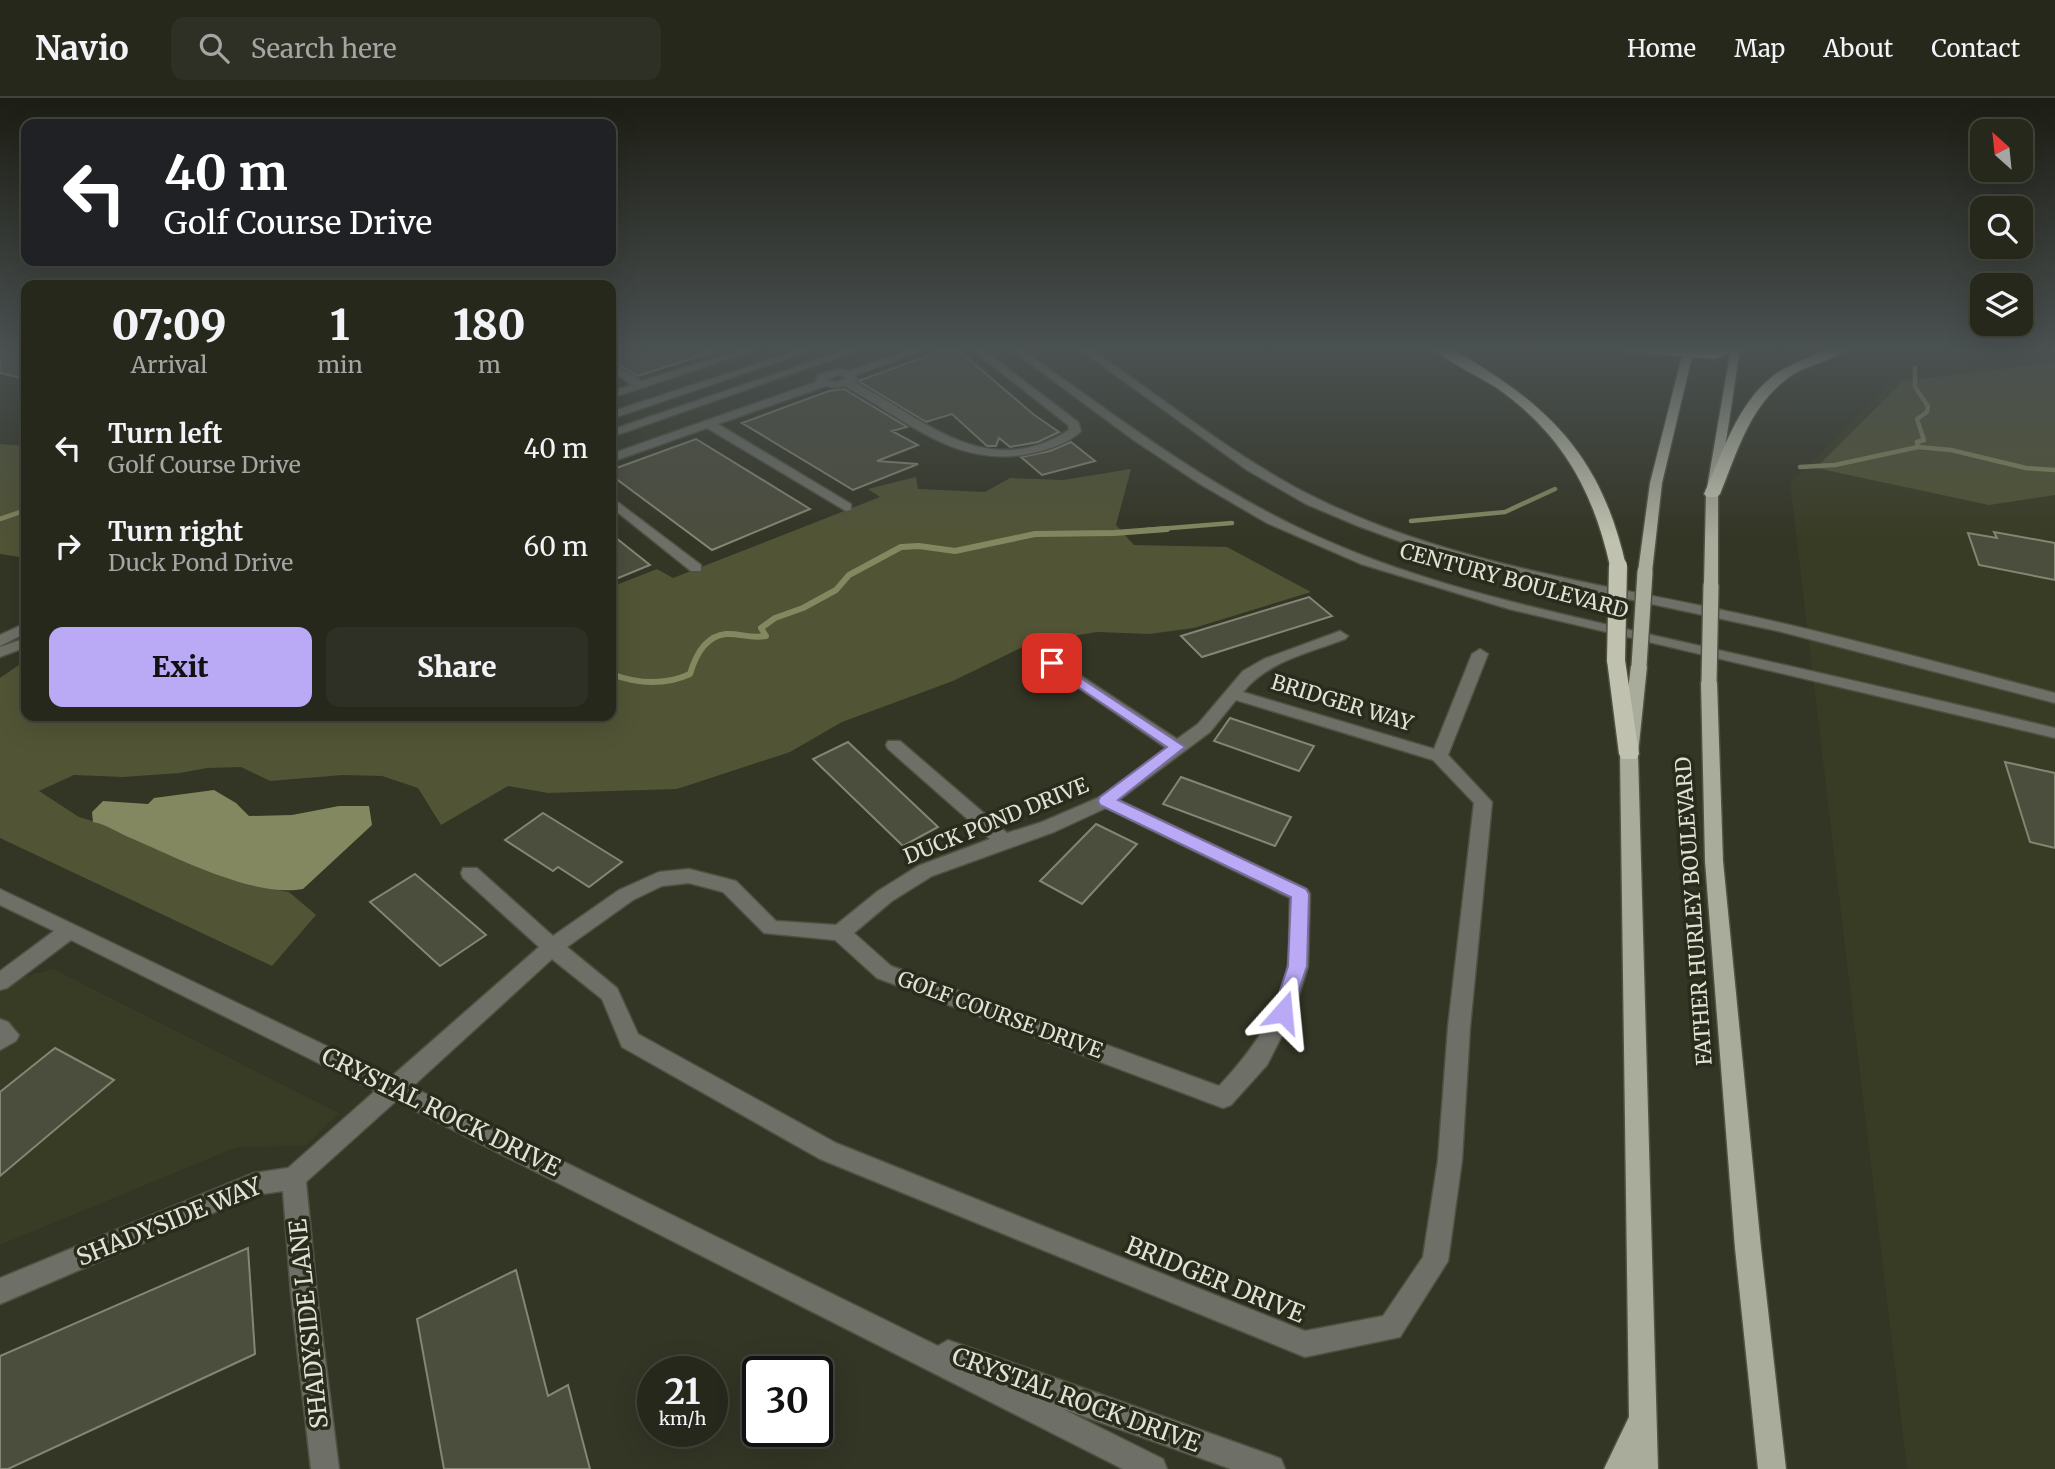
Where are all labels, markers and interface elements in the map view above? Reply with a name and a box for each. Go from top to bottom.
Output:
search box [171,17,661,80]
text: Navio [35,28,129,69]
icon: search [195,29,233,67]
text: Search here [251,32,396,65]
text: Home [1627,33,1696,64]
text: Map [1734,33,1785,64]
text: About [1823,33,1893,64]
text: Contact [1931,33,2020,64]
north arrow [1970,119,2034,182]
map controls [1970,119,2033,336]
text: 40 m [164,142,288,203]
icon: left [49,147,140,238]
button: search [1970,196,2033,259]
text: Golf Course Drive [164,203,432,243]
button: layers [1970,273,2033,336]
text: 07:09 [111,299,227,351]
text: 1 [330,299,350,351]
text: 180 [453,299,526,351]
text: Arrival [131,350,207,379]
text: min [317,350,363,379]
text: m [478,350,501,379]
text: Turn left [108,417,222,450]
icon: left [49,429,87,467]
text: 40 m [524,432,588,465]
text: Golf Course Drive [108,450,301,479]
text: Turn right [108,515,243,548]
icon: right [49,527,87,565]
text: 60 m [524,530,588,563]
street label: CENTURY BOULEVARD [1397,537,1632,624]
text: Duck Pond Drive [108,548,293,577]
button: Exit [49,627,312,707]
button: Share [326,627,588,707]
pin [1022,633,1082,693]
icon: arrive [1033,644,1071,682]
street label: BRIDGER WAY [1268,668,1417,737]
street label: FATHER HURLEY BOULEVARD [1669,756,1718,1066]
street label: DUCK POND DRIVE [900,771,1093,870]
street label: GOLF COURSE DRIVE [894,965,1107,1064]
position arrow [1246,975,1320,1049]
street label: CRYSTAL ROCK DRIVE [317,1040,566,1183]
street label: SHADYSIDE WAY [72,1170,266,1273]
street label: SHADYSIDE LANE [282,1217,335,1430]
street label: BRIDGER DRIVE [1121,1229,1310,1330]
street label: CRYSTAL ROCK DRIVE [948,1340,1205,1459]
speed limit sign: 30 [742,1356,833,1447]
text: 21 [665,1370,700,1414]
text: km/h [659,1407,706,1430]

